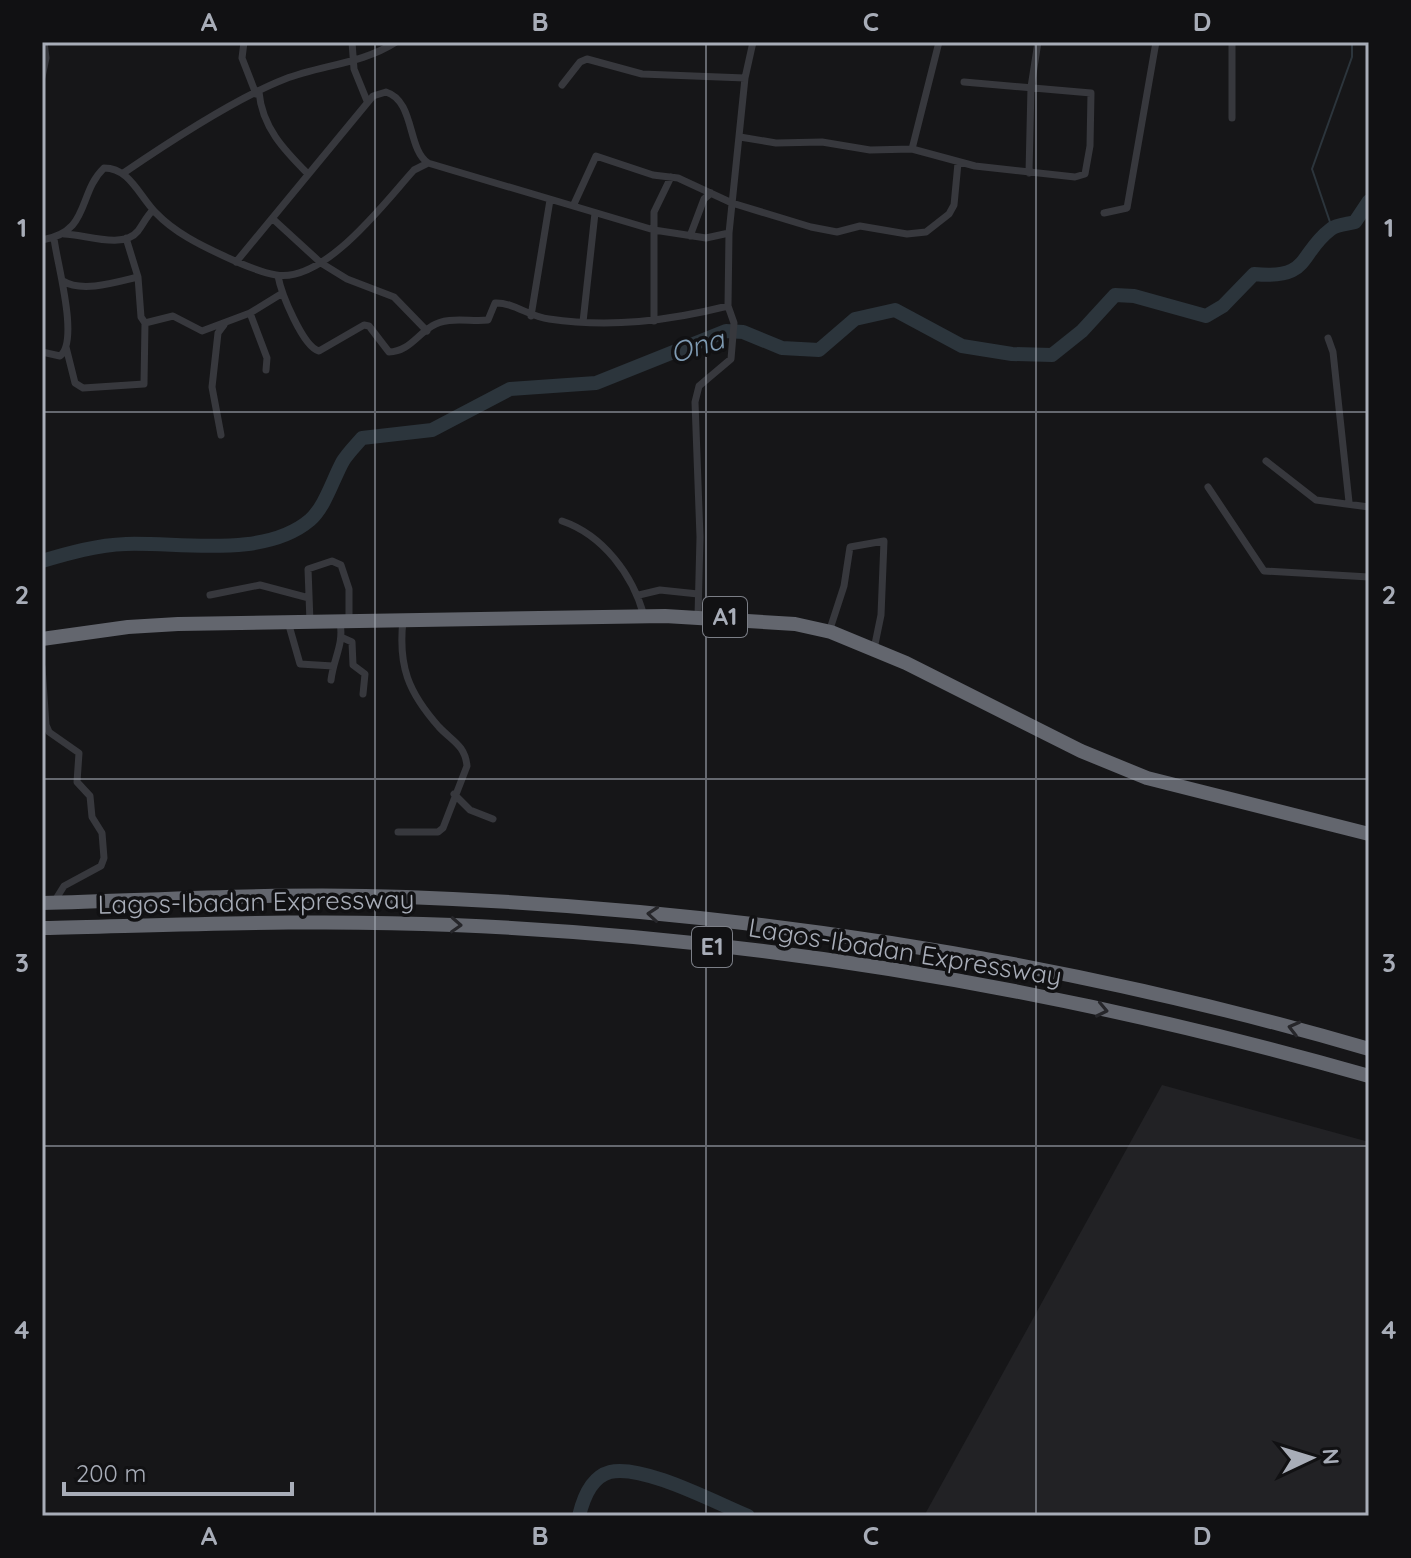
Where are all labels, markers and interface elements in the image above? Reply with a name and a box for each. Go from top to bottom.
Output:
text: A [201,5,218,38]
text: B [531,5,549,38]
text: C [863,5,879,38]
text: D [1193,5,1211,38]
text: 1 [17,211,27,244]
text: 1 [1384,211,1394,244]
water label: Ona [666,320,730,370]
text: 2 [15,578,29,611]
text: 2 [1382,578,1396,611]
road number: A1 [703,597,747,637]
street label: Lagos-Ibadan Expressway [97,882,415,921]
one-way arrow [646,906,659,923]
street label: Lagos-Ibadan Expressway [746,910,1064,993]
one-way arrow [450,917,463,934]
road number: E1 [692,927,732,967]
text: 3 [15,946,29,979]
text: 3 [1382,946,1396,979]
one-way arrow [1094,1001,1108,1018]
one-way arrow [1287,1021,1301,1038]
text: 4 [14,1313,30,1346]
text: 4 [1381,1313,1397,1346]
north arrow [1271,1418,1351,1498]
scale bar [64,1446,292,1496]
text: N [1316,1448,1345,1466]
text: 200 m [76,1458,146,1488]
text: A [201,1519,218,1552]
text: B [531,1519,549,1552]
text: C [863,1519,879,1552]
text: D [1193,1519,1211,1552]

